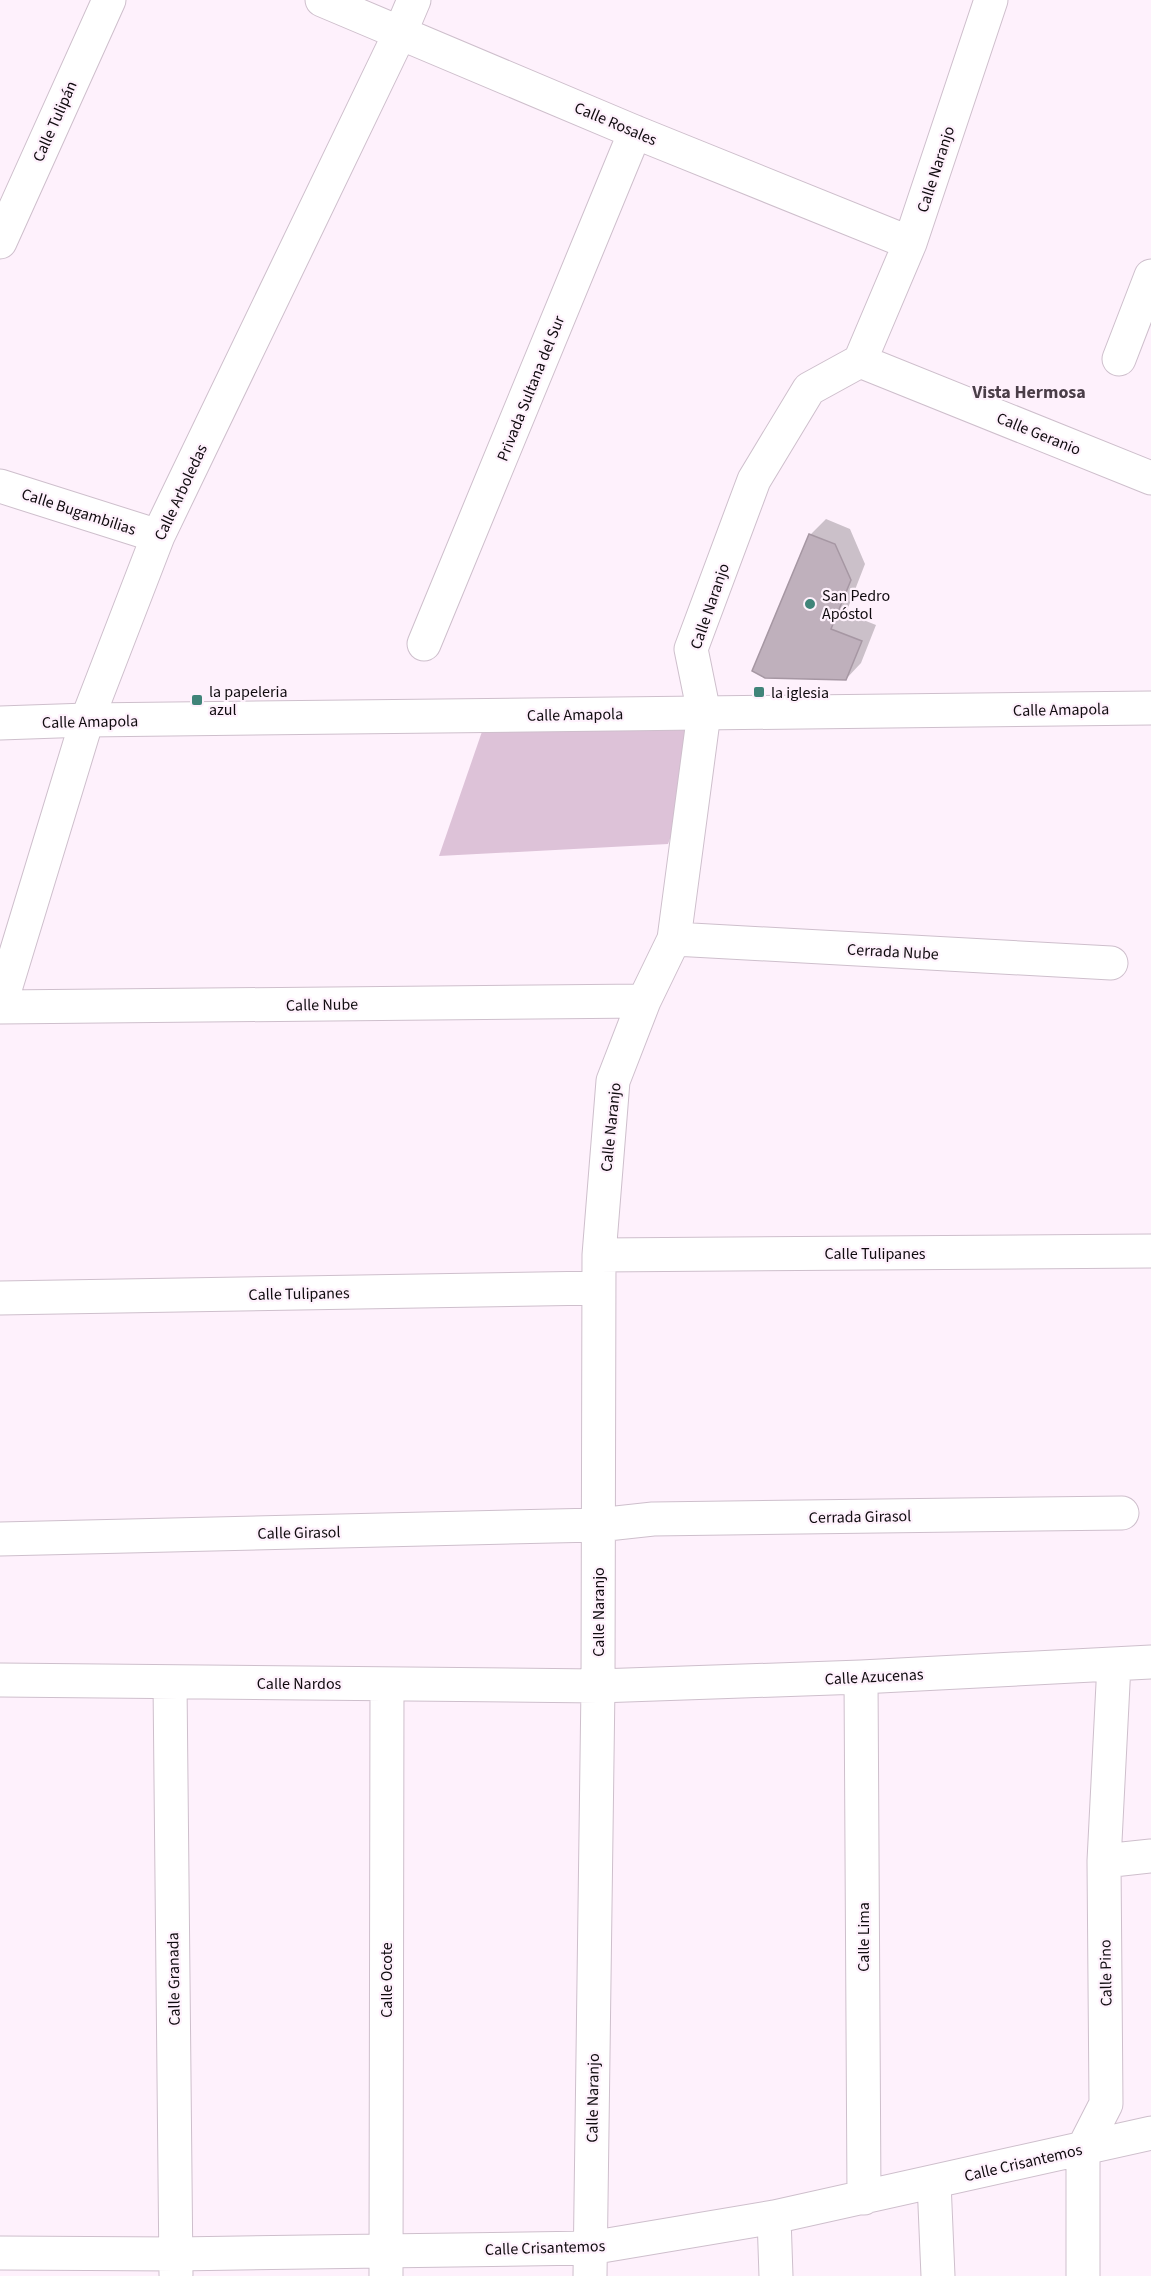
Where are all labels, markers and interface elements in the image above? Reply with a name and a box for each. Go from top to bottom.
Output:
street label: Calle Tulipán [27,77,83,165]
street label: Calle Rosales [571,97,660,151]
street label: Calle Naranjo [912,123,960,215]
street label: Privada Sultana del Sur [492,312,570,464]
district label: Vista Hermosa [971,380,1086,405]
street label: Calle Geranio [993,407,1084,461]
street label: Calle Arboledas [149,440,213,544]
street label: Calle Bugambilias [19,483,139,541]
street label: Calle Naranjo [685,560,735,652]
place label: San Pedro Apóstol [822,585,890,625]
marker: San Pedro Apóstol [803,597,817,611]
place label: la papeleria azul [209,681,287,721]
place label: la iglesia [771,682,829,704]
marker: la iglesia [752,685,766,699]
marker: la papeleria azul [190,693,204,707]
street label: Calle Amapola [1013,698,1109,722]
street label: Calle Amapola [527,703,623,727]
street label: Calle Amapola [42,710,138,734]
street label: Cerrada Nube [847,939,939,965]
street label: Calle Nube [286,993,358,1017]
street label: Calle Naranjo [595,1081,627,1173]
street label: Calle Tulipanes [824,1243,926,1265]
street label: Calle Tulipanes [248,1282,350,1306]
street label: Cerrada Girasol [809,1505,911,1529]
street label: Calle Girasol [257,1521,341,1545]
street label: Calle Naranjo [588,1567,610,1657]
street label: Calle Azucenas [824,1663,924,1691]
street label: Calle Nardos [257,1673,342,1695]
street label: Calle Lima [853,1902,875,1972]
street label: Calle Granada [162,1932,186,2026]
street label: Calle Pino [1094,1939,1118,2007]
street label: Calle Ocote [376,1942,398,2018]
street label: Calle Naranjo [581,2053,605,2143]
street label: Calle Crisantemos [962,2139,1085,2187]
street label: Calle Crisantemos [485,2235,606,2261]

